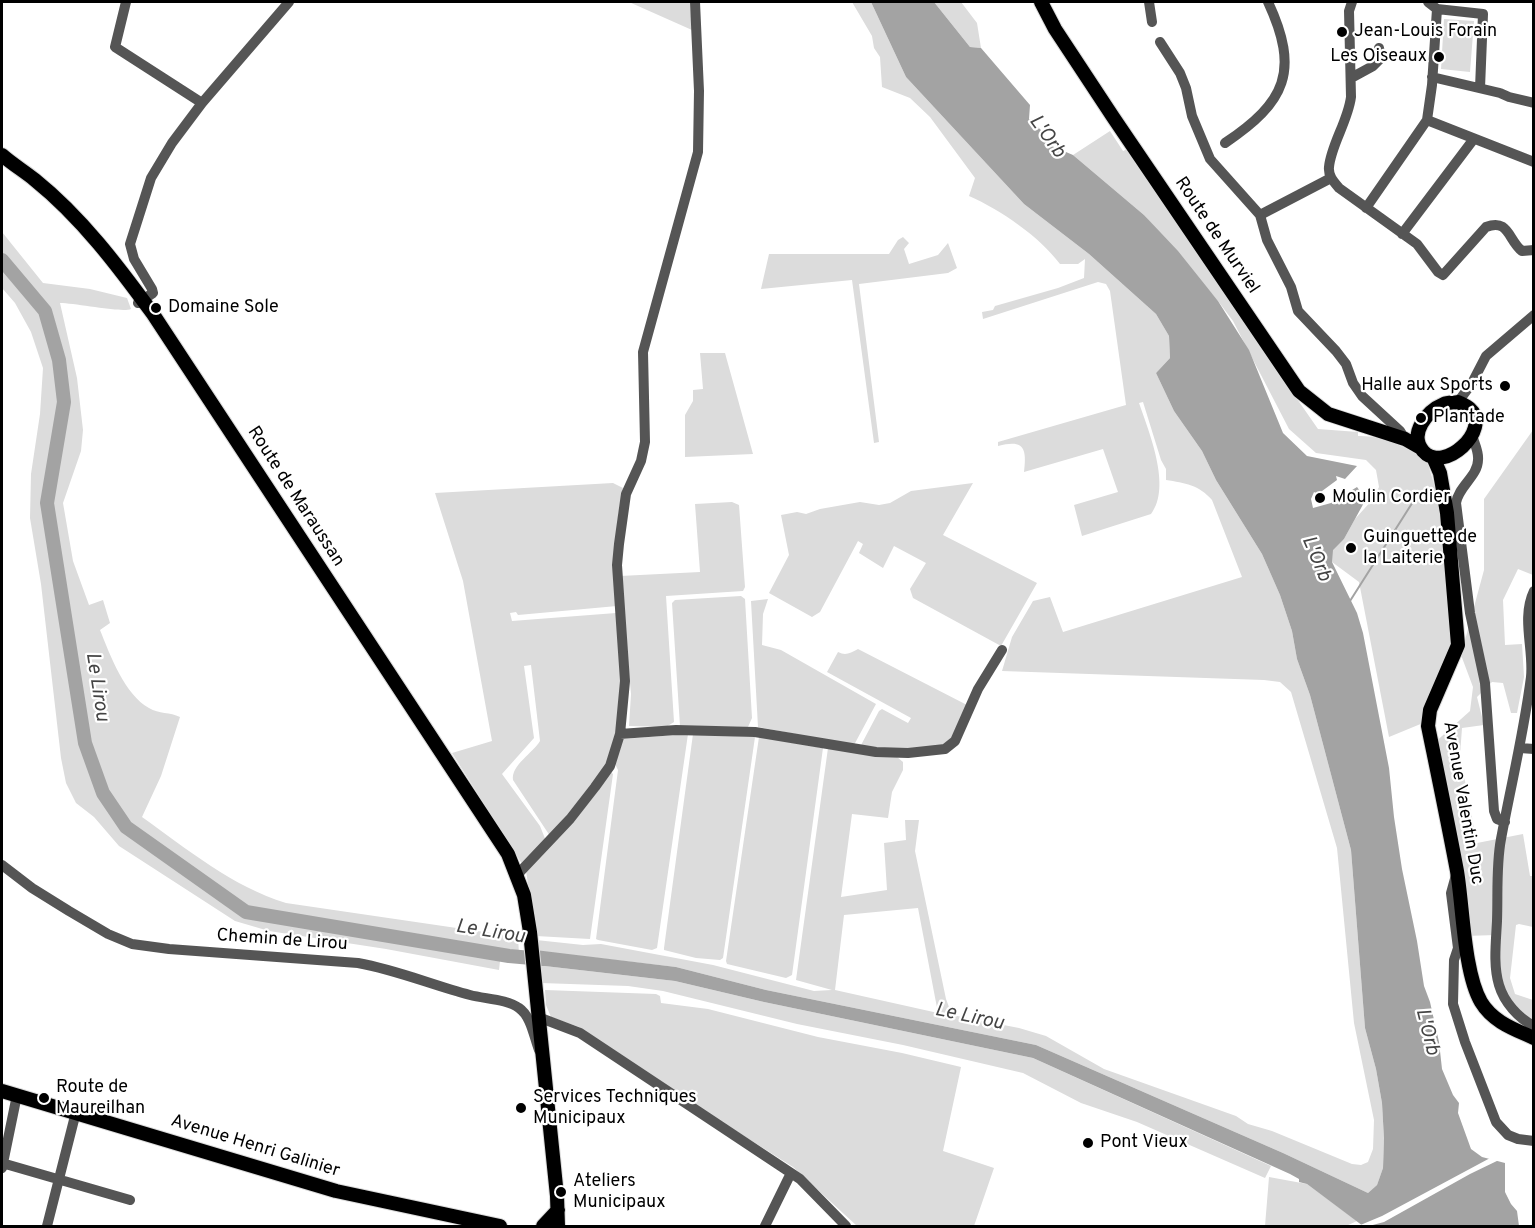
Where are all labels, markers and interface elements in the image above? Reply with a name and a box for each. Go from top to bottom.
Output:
place label: Jean-Louis Forain [1354,21,1497,43]
marker: Jean-Louis Forain [1335,25,1349,39]
place label: Les Oiseaux [1330,46,1427,68]
marker: Les Oiseaux [1432,50,1446,64]
water label: L'Orb [1022,111,1070,163]
street label: Route de Murviel [1169,173,1263,299]
place label: Domaine Sole [168,297,279,319]
marker: Domaine Sole [149,301,163,315]
place label: Halle aux Sports [1361,375,1493,397]
marker: Halle aux Sports [1498,379,1512,393]
place label: Plantade [1433,407,1505,429]
marker: Plantade [1414,411,1428,425]
street label: Route de Maraussan [242,423,348,571]
place label: Moulin Cordier [1332,487,1450,509]
marker: Moulin Cordier [1313,491,1327,505]
place label: Guinguette de la Laiterie [1363,527,1477,570]
water label: L'Orb [1295,533,1335,585]
marker: Guinguette de la Laiterie [1344,541,1358,555]
water label: Le Lirou [79,651,113,723]
street label: Avenue Valentin Duc [1437,720,1487,886]
water label: Le Lirou [454,916,526,950]
street label: Chemin de Lirou [216,926,348,956]
water label: Le Lirou [932,999,1006,1037]
water label: L'Orb [1409,1006,1443,1058]
place label: Route de Maureilhan [56,1077,145,1120]
place label: Services Techniques Municipaux [533,1087,697,1130]
marker: Route de Maureilhan [37,1091,51,1105]
marker: Services Techniques Municipaux [514,1101,528,1115]
street label: Avenue Henri Galinier [168,1111,342,1183]
place label: Pont Vieux [1100,1132,1188,1154]
marker: Pont Vieux [1081,1136,1095,1150]
place label: Ateliers Municipaux [573,1171,665,1214]
marker: Ateliers Municipaux [554,1185,568,1199]

